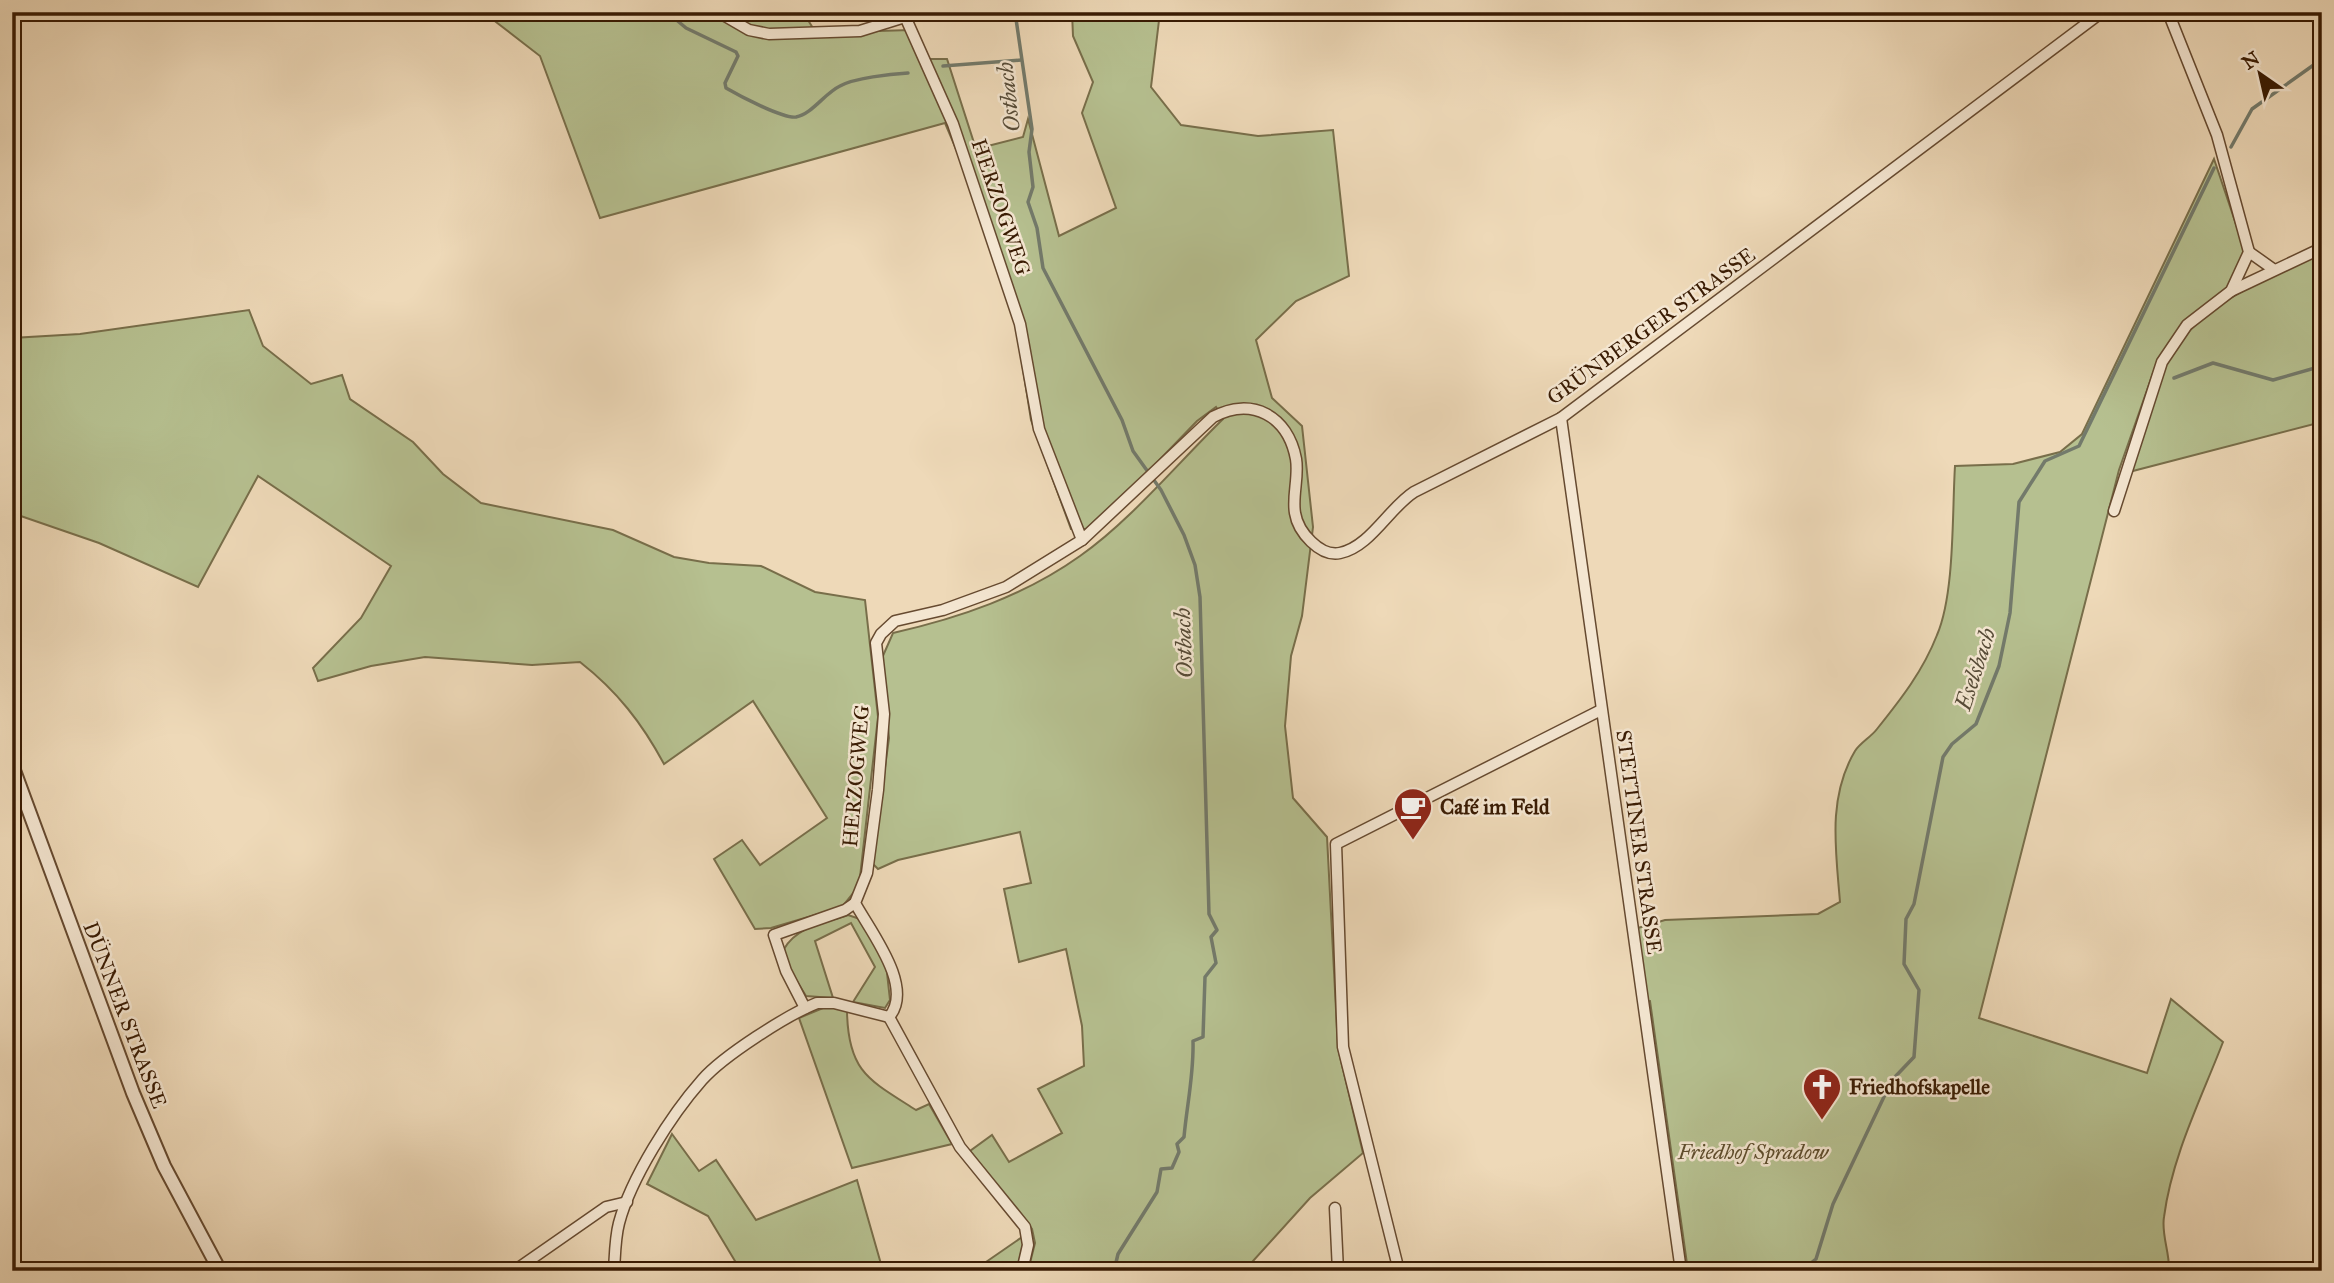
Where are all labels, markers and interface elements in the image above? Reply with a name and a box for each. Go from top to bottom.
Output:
north arrow [2226,38,2296,108]
text: N [2238,46,2264,74]
water label: Ostbach [990,61,1026,133]
street label: HERZOGWEG [965,135,1037,279]
street label: GRÜNBERGER STRASSE [1542,242,1760,410]
water label: Ostbach [1168,607,1198,679]
water label: Eselsbach [1948,624,2001,715]
street label: HERZOGWEG [837,704,875,848]
street label: STETTINER STRASSE [1610,728,1668,956]
cafe icon: Café im Feld [1392,786,1434,841]
place label: Café im Feld [1440,794,1550,820]
street label: DÜNNER STRASSE [77,918,173,1112]
church icon: Friedhofskapelle [1801,1066,1843,1121]
place label: Friedhofskapelle [1849,1074,1990,1100]
park label: Friedhof Spradow [1677,1139,1830,1165]

